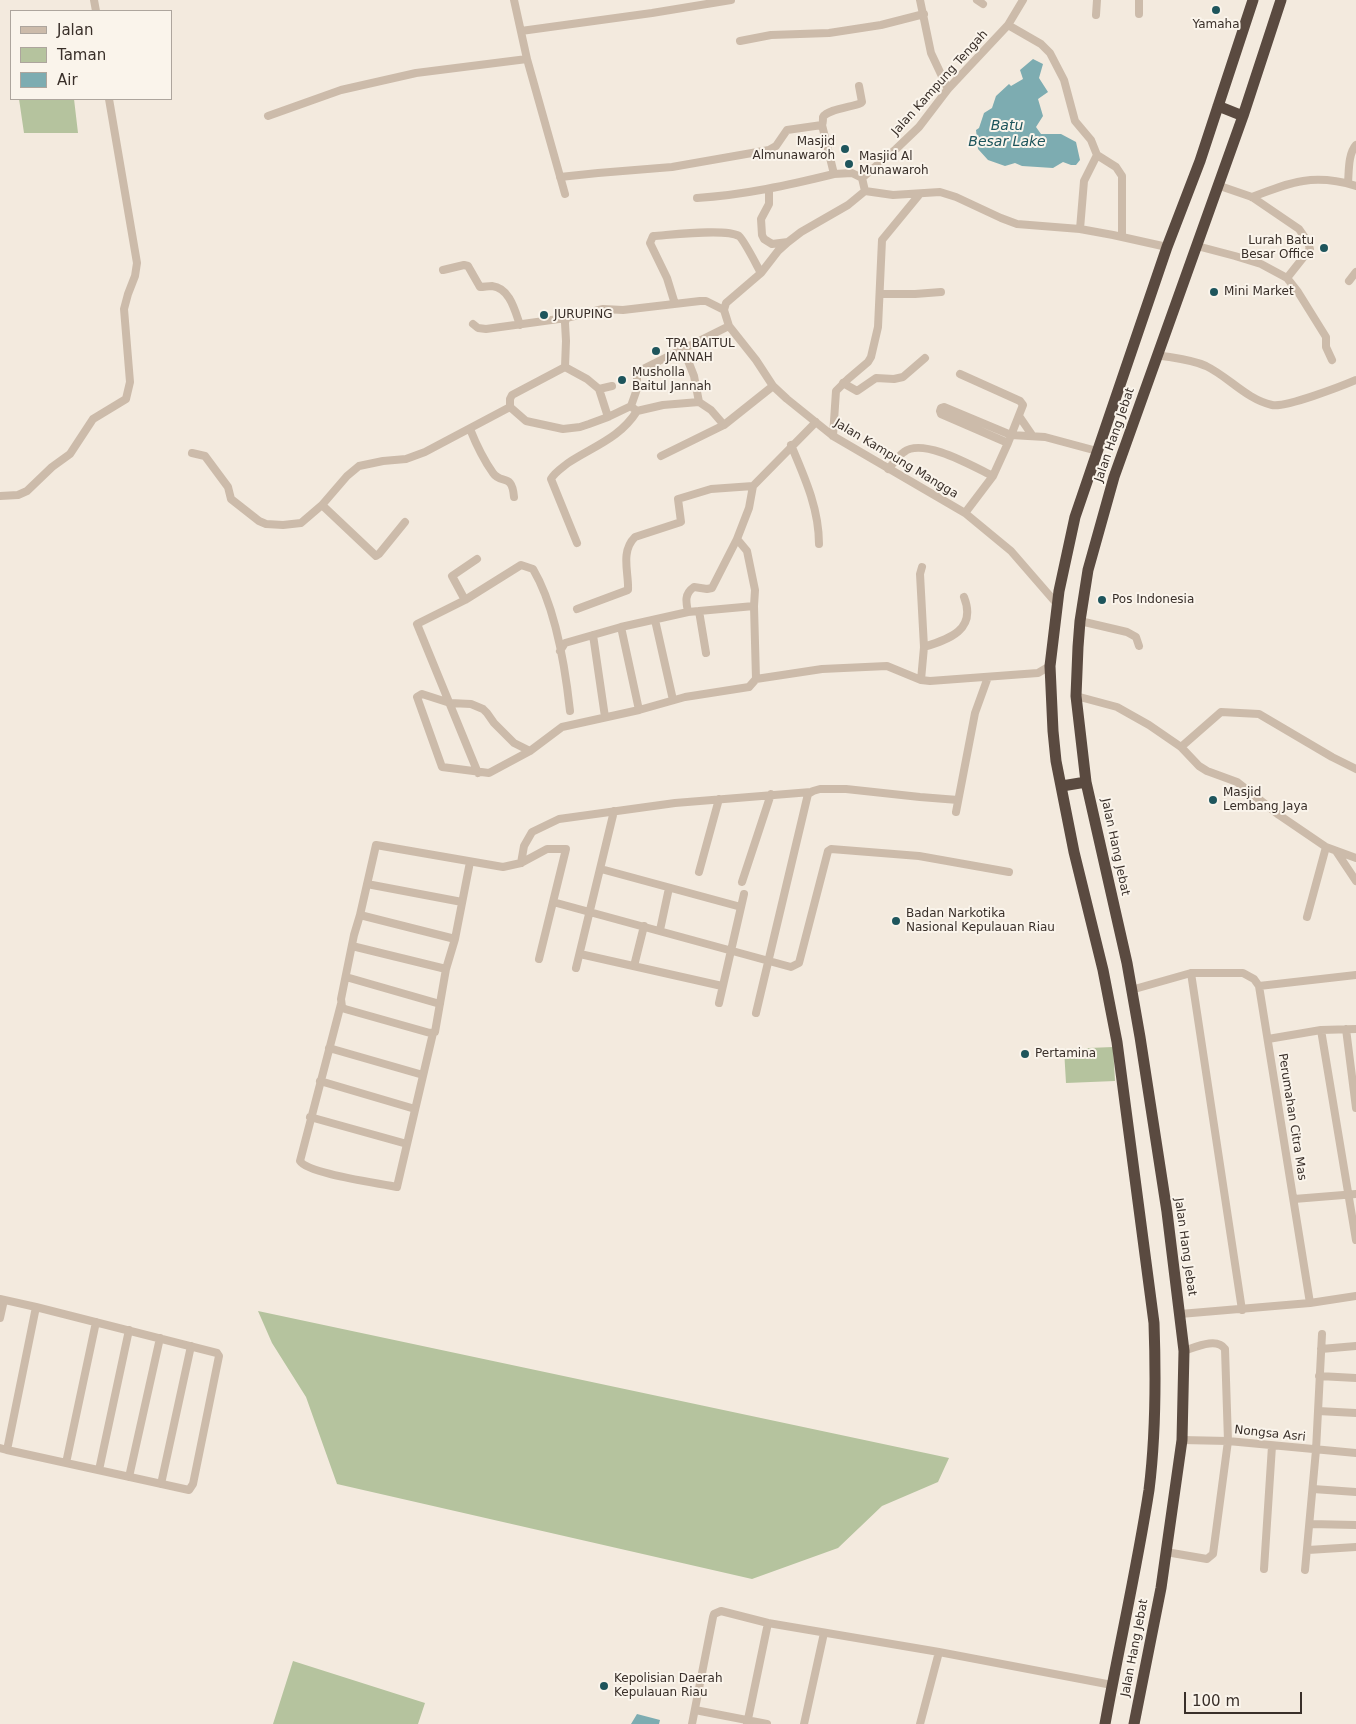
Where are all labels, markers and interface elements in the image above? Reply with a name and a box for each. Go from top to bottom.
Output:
marker: Yamaha [1210,4,1222,16]
legend [10,10,172,100]
place label: Yamaha [1192,18,1240,32]
text: Jalan [57,21,93,39]
street label: Jalan Kampung Tengah [889,27,991,139]
text: Taman [57,46,106,64]
text: Air [57,71,78,89]
water label: Batu Besar Lake [968,118,1046,150]
place label: Masjid Almunawaroh [752,135,835,163]
marker: Masjid Almunawaroh [839,143,851,155]
place label: Masjid Al Munawaroh [859,150,929,178]
marker: Masjid Al Munawaroh [843,158,855,170]
place label: Lurah Batu Besar Office [1241,234,1314,262]
marker: Lurah Batu Besar Office [1318,242,1330,254]
place label: Mini Market [1224,285,1294,299]
marker: Mini Market [1208,286,1220,298]
place label: JURUPING [554,308,612,322]
marker: JURUPING [538,309,550,321]
place label: TPA BAITUL JANNAH [666,337,735,365]
marker: TPA BAITUL JANNAH [650,345,662,357]
place label: Musholla Baitul Jannah [632,366,711,394]
marker: Musholla Baitul Jannah [616,374,628,386]
street label: Jalan Hang Jebat [1092,386,1138,484]
street label: Jalan Kampung Mangga [831,416,961,502]
place label: Pos Indonesia [1112,593,1194,607]
marker: Pos Indonesia [1096,594,1108,606]
place label: Masjid Lembang Jaya [1223,786,1308,814]
marker: Masjid Lembang Jaya [1207,794,1219,806]
street label: Jalan Hang Jebat [1098,797,1132,897]
place label: Badan Narkotika Nasional Kepulauan Riau [906,907,1055,935]
marker: Badan Narkotika Nasional Kepulauan Riau [890,915,902,927]
place label: Pertamina [1035,1047,1096,1061]
marker: Pertamina [1019,1048,1031,1060]
street label: Perumahan Citra Mas [1275,1052,1309,1182]
street label: Jalan Hang Jebat [1171,1197,1199,1297]
street label: Nongsa Asri [1234,1423,1306,1445]
street label: Jalan Hang Jebat [1118,1598,1152,1698]
place label: Kepolisian Daerah Kepulauan Riau [614,1672,723,1700]
marker: Kepolisian Daerah Kepulauan Riau [598,1680,610,1692]
scale bar [1186,1682,1304,1714]
text: 100 m [1192,1692,1240,1710]

